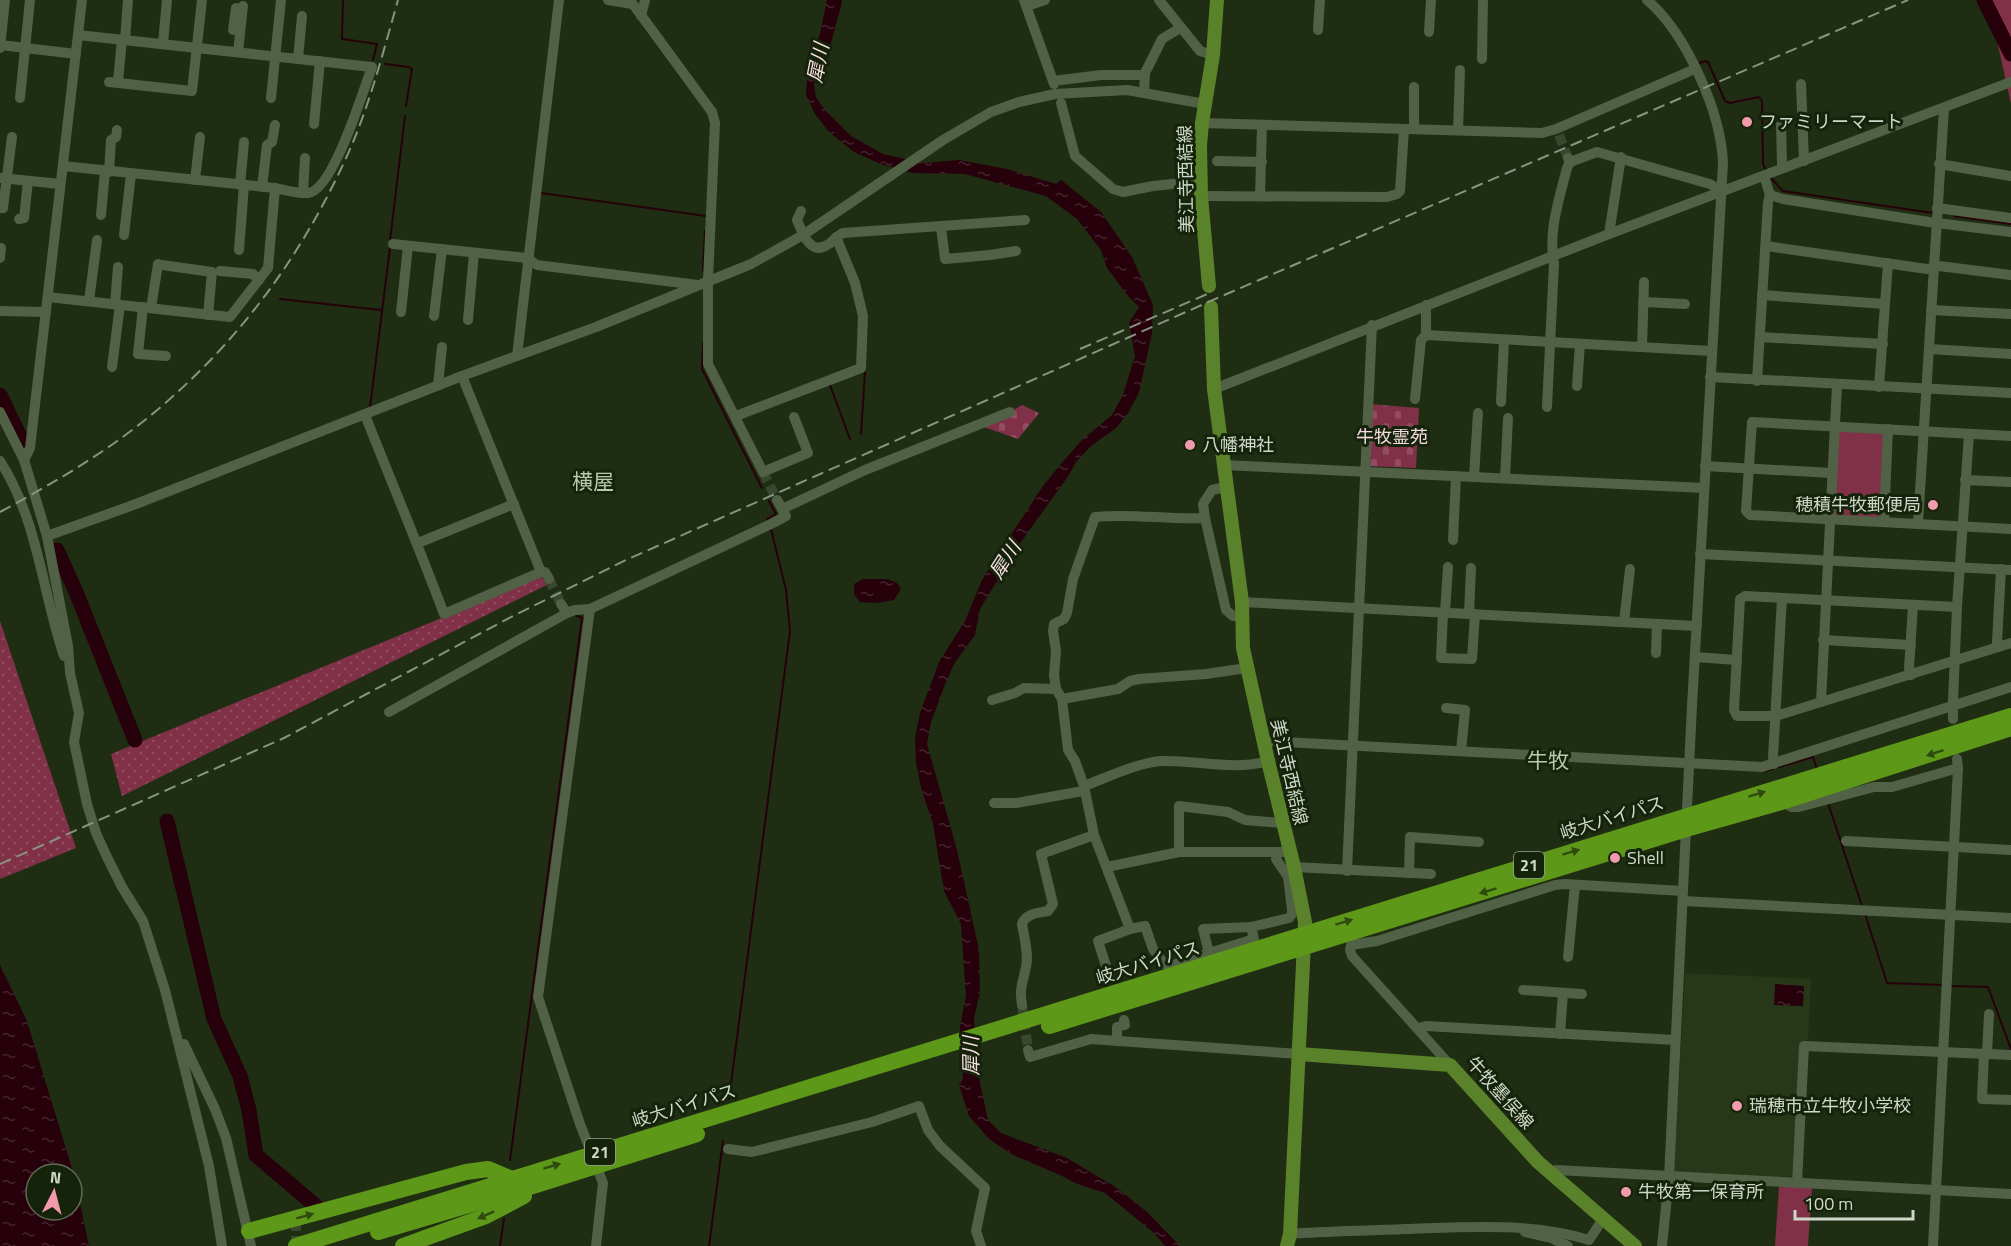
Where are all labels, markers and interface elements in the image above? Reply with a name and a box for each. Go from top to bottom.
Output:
water label: 犀川 [798,38,837,85]
place label: ファミリーマート [1759,108,1903,135]
marker: ファミリーマート [1740,115,1754,129]
street label: 美江寺西結線 [1171,125,1200,233]
park label: 牛牧霊苑 [1356,423,1428,450]
place label: 八幡神社 [1202,431,1274,458]
marker: 八幡神社 [1183,438,1197,452]
district label: 横屋 [572,465,614,497]
place label: 穂積牛牧郵便局 [1795,491,1921,518]
marker: 穂積牛牧郵便局 [1926,498,1940,512]
water label: 犀川 [981,533,1030,585]
street label: 美江寺西結線 [1264,716,1315,828]
district label: 牛牧 [1527,744,1569,776]
one-way arrow [1926,748,1944,758]
street label: 岐大バイパス [1556,789,1667,846]
one-way arrow [1748,789,1766,798]
place label: Shell [1627,844,1664,871]
one-way arrow [1562,847,1580,856]
marker: Shell [1608,851,1622,865]
road number: 21 [1514,852,1544,878]
one-way arrow [1479,887,1497,896]
one-way arrow [1336,917,1354,926]
street label: 岐大バイパス [1092,934,1203,991]
water label: 犀川 [955,1034,986,1076]
street label: 牛牧墨俣線 [1460,1050,1541,1135]
street label: 岐大バイパス [628,1077,739,1134]
place label: 瑞穂市立牛牧小学校 [1749,1092,1911,1119]
marker: 瑞穂市立牛牧小学校 [1730,1099,1744,1113]
road number: 21 [585,1139,615,1165]
one-way arrow [543,1161,561,1170]
north arrow [24,1162,84,1222]
text: N [49,1165,62,1190]
place label: 牛牧第一保育所 [1638,1178,1764,1205]
scale bar [1795,1183,1914,1221]
marker: 牛牧第一保育所 [1619,1185,1633,1199]
text: 100 m [1804,1190,1853,1217]
one-way arrow [477,1210,495,1220]
one-way arrow [296,1211,314,1220]

